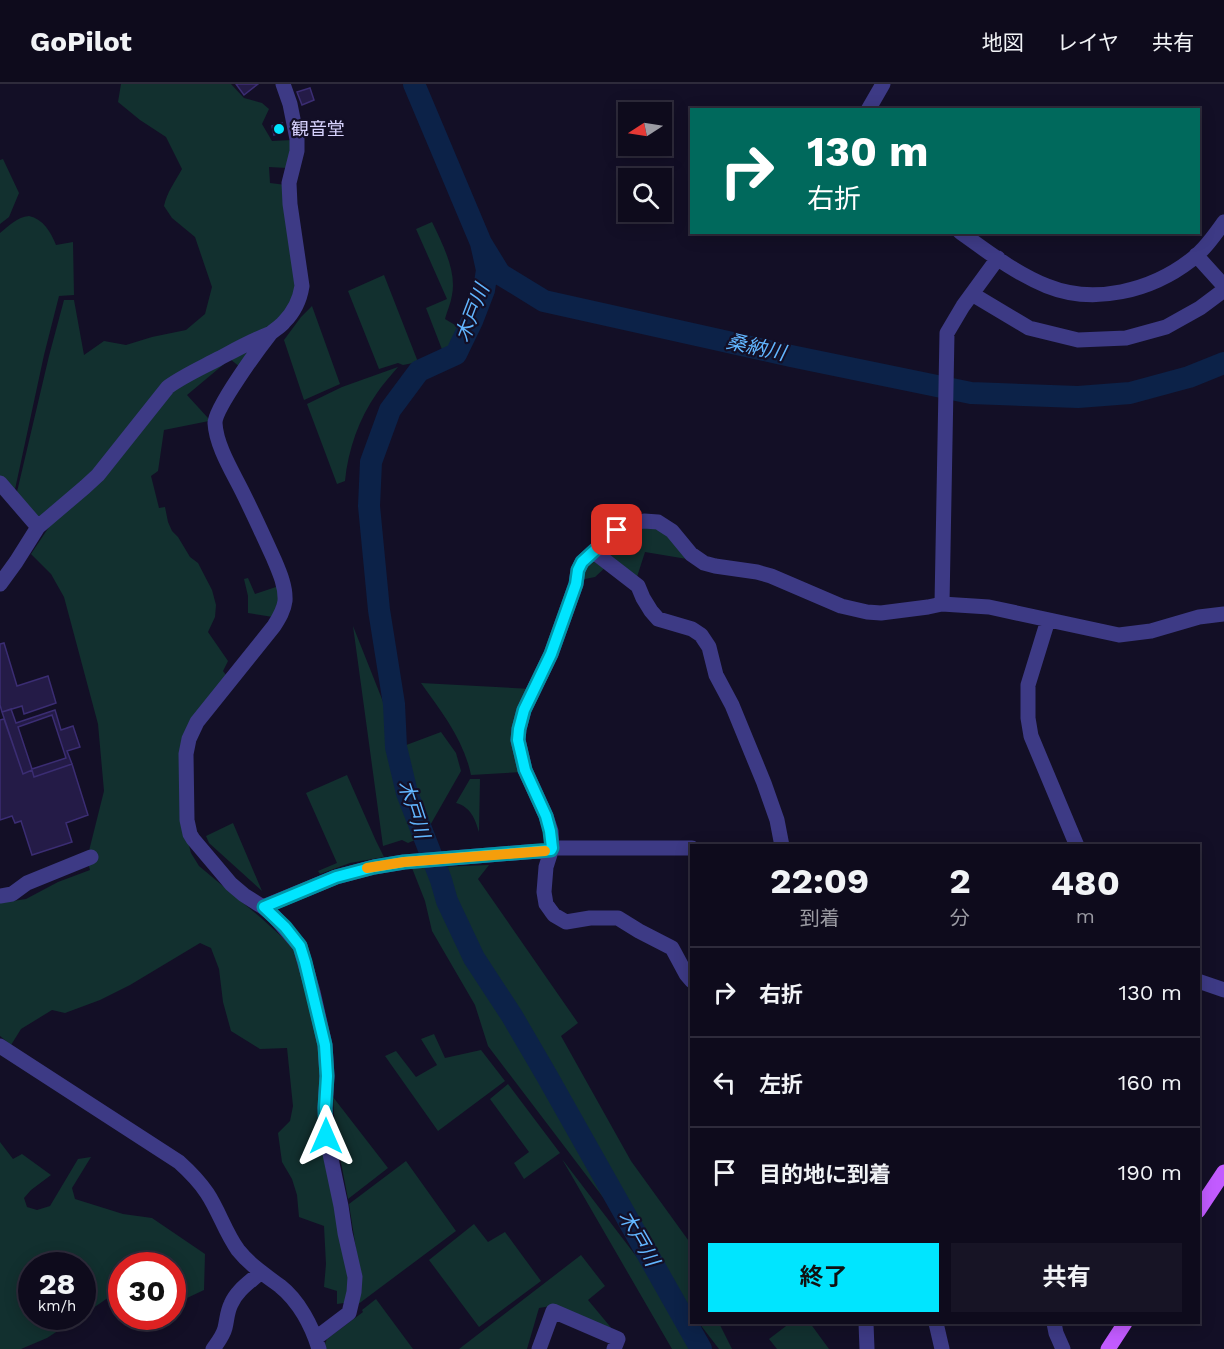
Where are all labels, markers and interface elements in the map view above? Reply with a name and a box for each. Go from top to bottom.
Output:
text: GoPilot [30,25,132,58]
text: 地図 [982,30,1024,55]
text: レイヤ [1057,30,1119,55]
text: 共有 [1152,30,1194,55]
north arrow [618,102,672,156]
map controls [618,102,672,222]
place label: 観音堂 [291,118,345,139]
marker: 観音堂 [272,122,286,136]
text: 130 m [807,127,929,176]
icon: right [708,132,786,210]
button: search [618,168,672,222]
text: 右折 [807,183,861,215]
water label: 木戸川 [450,279,495,345]
water label: 桑納川 [724,329,790,365]
pin [591,504,642,555]
icon: arrive [600,513,633,546]
water label: 木戸川 [393,777,435,843]
text: 22:09 [770,860,869,902]
text: 2 [949,860,971,902]
text: 480 [1051,862,1120,904]
text: m [1076,904,1095,928]
text: 到着 [800,906,840,930]
text: 分 [950,906,970,930]
icon: right [708,976,741,1009]
text: 130 m [1118,980,1182,1005]
text: 右折 [759,982,803,1007]
icon: left [708,1066,741,1099]
text: 160 m [1118,1070,1182,1095]
text: 左折 [759,1072,803,1097]
position arrow [294,1104,358,1168]
icon: arrive [708,1156,741,1189]
text: 190 m [1118,1160,1182,1185]
text: 目的地に到着 [759,1162,891,1187]
water label: 木戸川 [614,1206,665,1272]
button: 終了 [708,1243,939,1312]
button: 共有 [951,1243,1182,1312]
speed limit sign: 30 [108,1252,186,1330]
text: 28 [39,1266,75,1301]
text: km/h [38,1297,76,1315]

